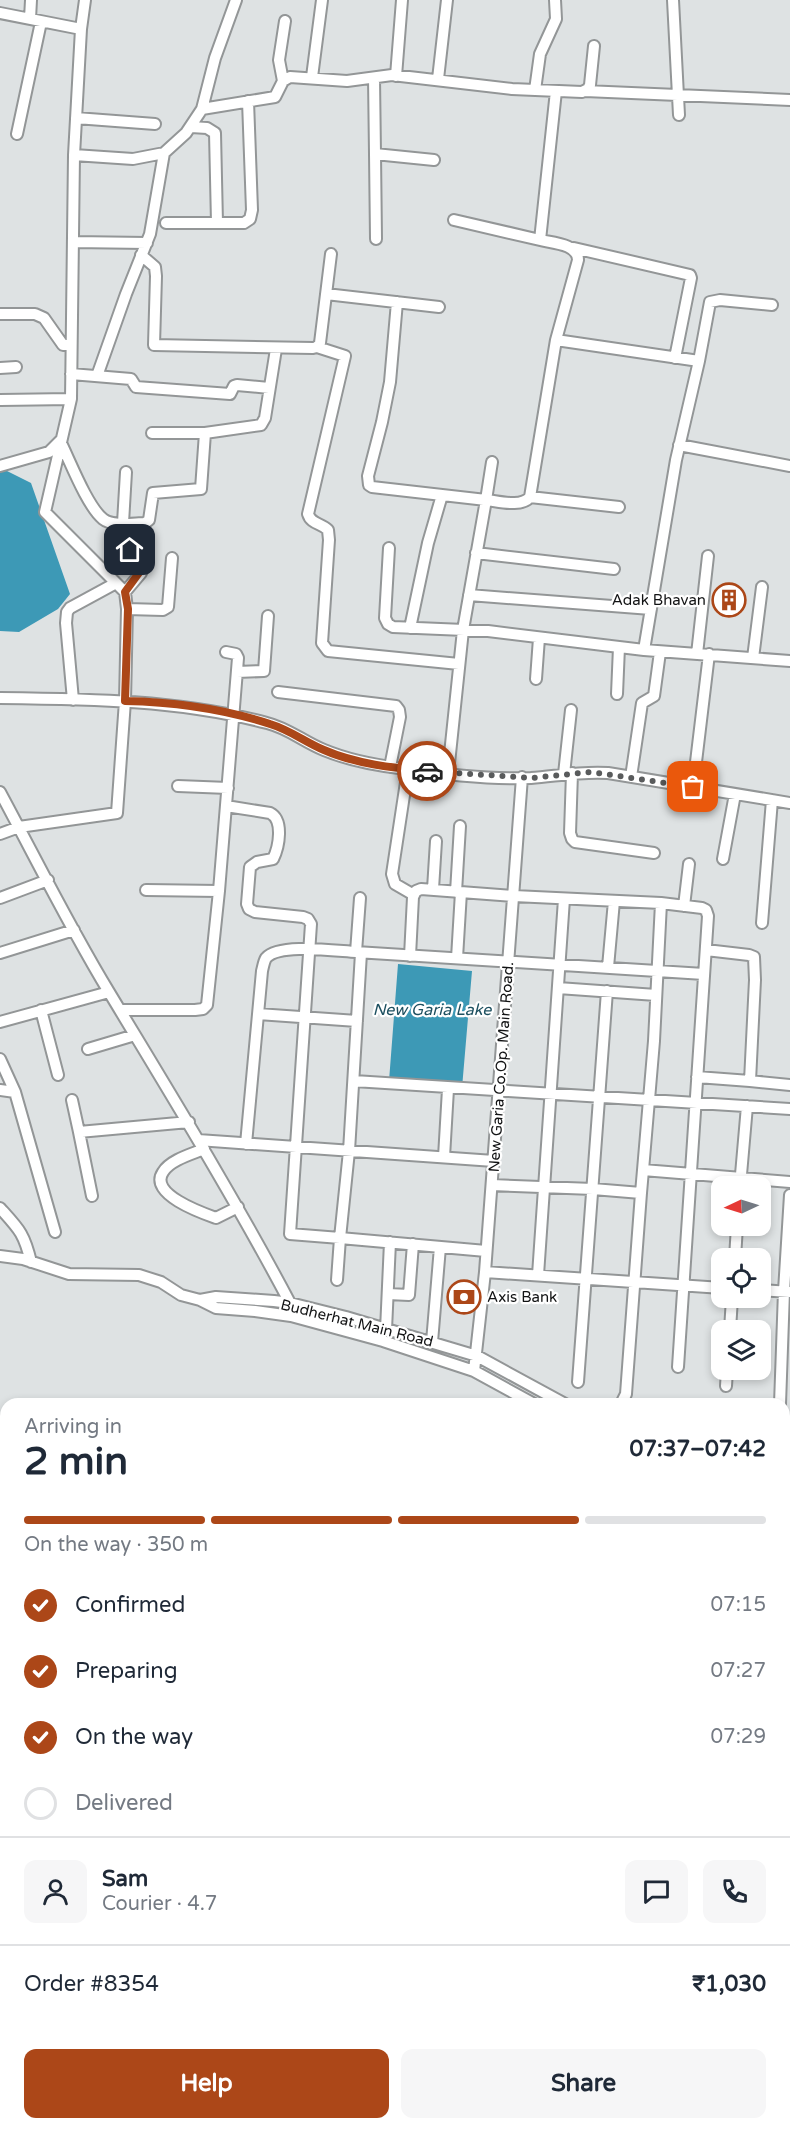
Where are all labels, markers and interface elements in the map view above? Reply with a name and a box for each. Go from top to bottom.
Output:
pin [104,524,155,575]
icon: home [113,533,146,566]
building icon: Adak Bhavan [711,582,747,618]
place label: Adak Bhavan [612,591,706,609]
courier [397,741,457,801]
icon: car [411,755,444,788]
pin [667,761,718,812]
icon: bag [676,770,709,803]
street label: New Garia Co.Op. Main Road. [485,961,517,1173]
water label: New Garia Lake [373,1000,492,1020]
north arrow [711,1176,771,1236]
map controls [711,1176,771,1380]
button: locate [711,1248,771,1308]
bank icon: Axis Bank [446,1279,482,1315]
place label: Axis Bank [487,1288,557,1306]
street label: Budherhat Main Road [279,1295,435,1351]
button: layers [711,1320,771,1380]
text: Arriving in [24,1415,122,1439]
text: 07:37–07:42 [629,1436,766,1462]
text: 2 min [24,1438,128,1485]
text: On the way · 350 m [24,1533,208,1557]
icon: check [24,1589,57,1622]
text: Confirmed [75,1592,185,1618]
text: 07:15 [711,1593,766,1617]
icon: check [24,1655,57,1688]
text: Preparing [75,1658,178,1684]
text: 07:27 [711,1659,766,1683]
icon: check [24,1721,57,1754]
text: On the way [75,1724,193,1750]
text: 07:29 [711,1725,766,1749]
text: Delivered [75,1790,173,1816]
button: person [24,1860,87,1923]
button: chat [625,1860,688,1923]
button: phone [703,1860,766,1923]
text: Sam [102,1866,148,1892]
text: Courier · 4.7 [102,1892,217,1916]
text: Order #8354 [24,1971,159,1997]
text: ₹1,030 [692,1971,766,1997]
button: Help [24,2049,389,2118]
button: Share [401,2049,766,2118]

